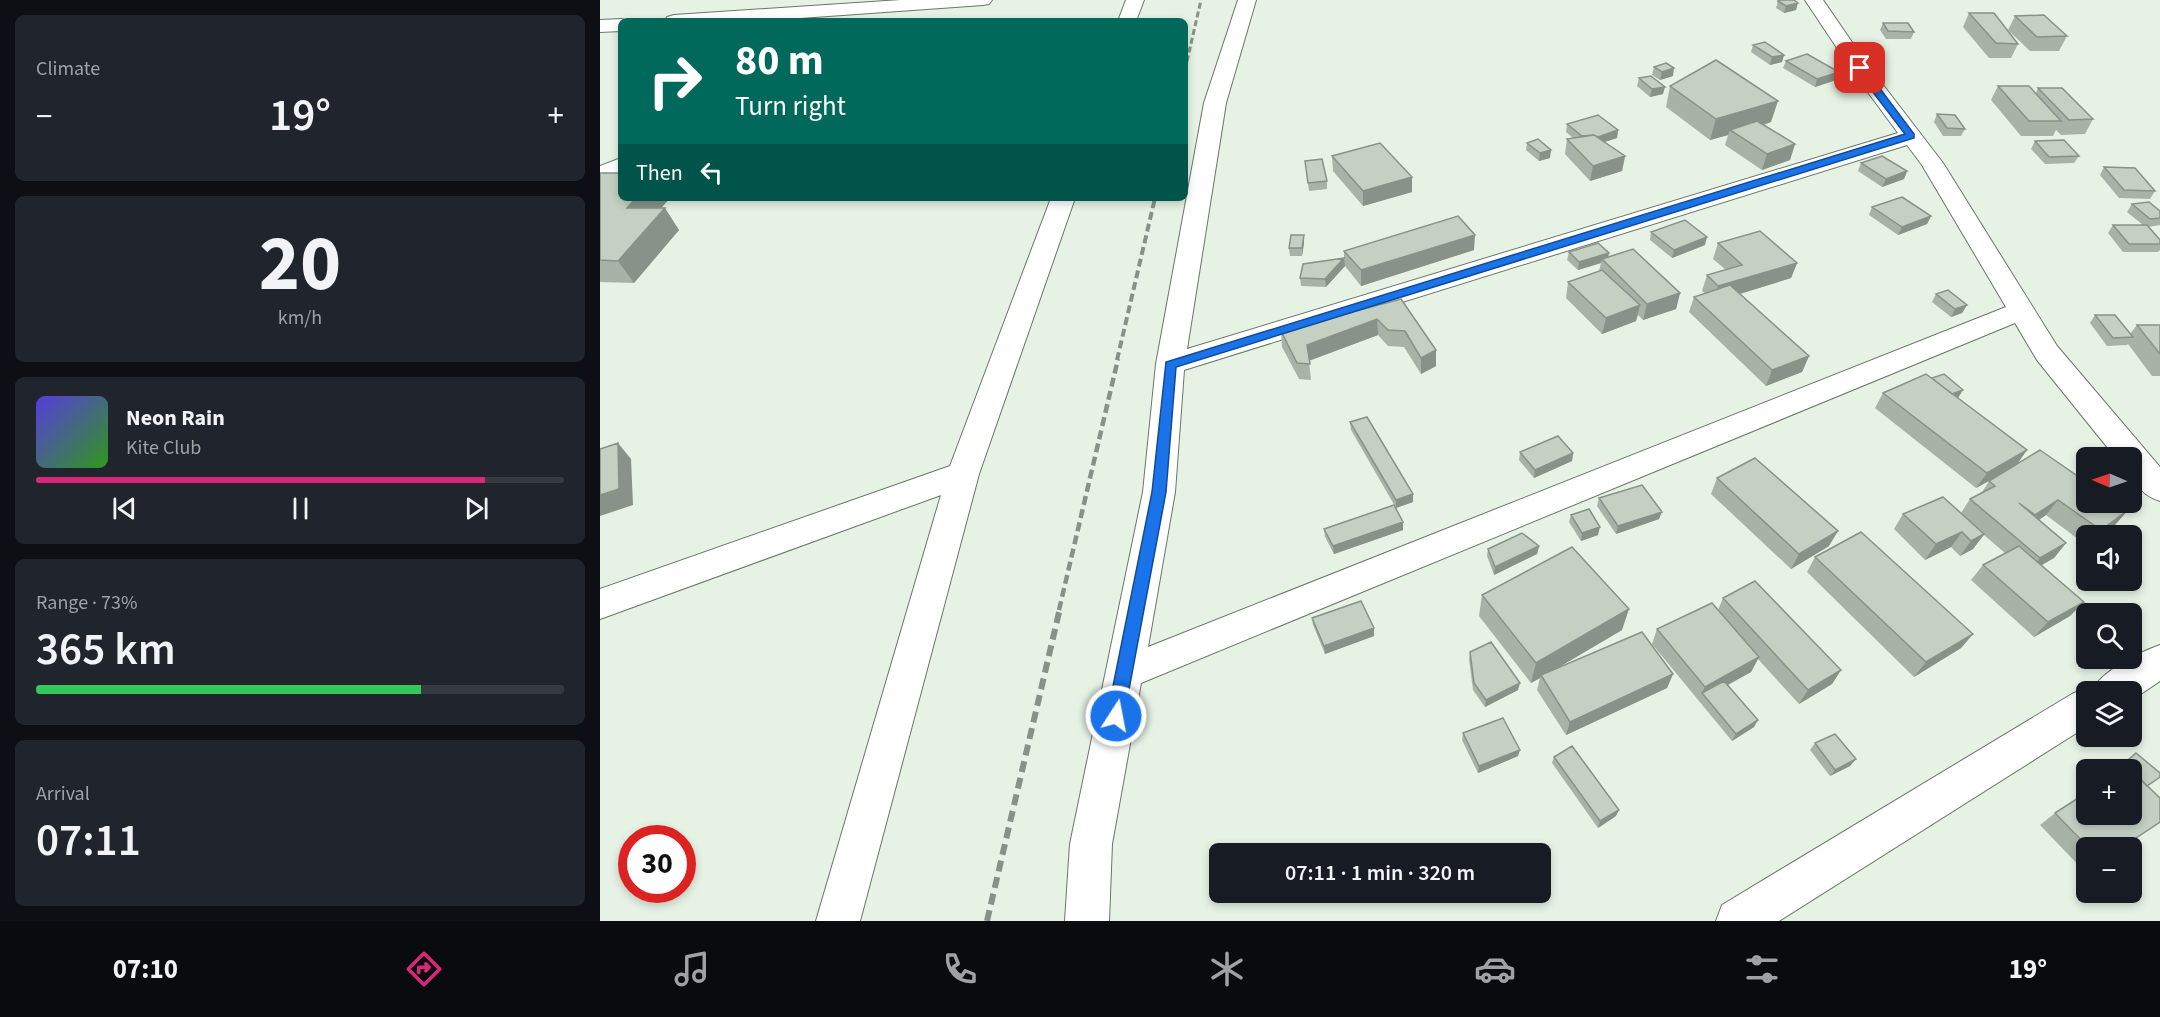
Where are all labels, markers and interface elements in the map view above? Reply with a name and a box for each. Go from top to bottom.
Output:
text: 80 m [735,31,824,91]
icon: right [636,42,714,120]
pin [1834,42,1885,93]
icon: arrive [1843,51,1876,84]
text: Climate [36,55,100,83]
text: 19° [269,84,331,148]
text: Turn right [735,87,846,126]
text: − [36,93,52,140]
text: + [548,93,564,140]
icon: left [695,156,728,189]
text: Then [636,157,683,189]
text: 20 [259,209,341,320]
text: km/h [278,304,322,332]
text: Neon Rain [126,402,225,434]
text: Kite Club [126,434,201,462]
north arrow [2076,447,2142,513]
map controls [2076,447,2142,903]
icon: previous [108,492,141,525]
icon: pause [284,492,317,525]
icon: next [460,492,493,525]
button: sound [2076,525,2142,591]
text: Range · 73% [36,589,137,617]
button: search [2076,603,2142,669]
text: 365 km [36,618,176,682]
button: layers [2076,681,2142,747]
position arrow [1084,684,1148,748]
button: + [2076,759,2142,825]
text: Arrival [36,780,90,808]
text: 07:11 [36,809,141,873]
speed limit sign: 30 [618,825,696,903]
button: − [2076,837,2142,903]
text: 07:11 · 1 min · 320 m [1285,857,1475,889]
icon: directions [403,948,445,990]
icon: music [671,948,713,990]
icon: phone [939,948,981,990]
icon: climate [1206,948,1248,990]
icon: car [1474,948,1516,990]
icon: filters [1741,948,1783,990]
text: 07:10 [113,950,178,989]
text: 19° [2009,950,2047,989]

